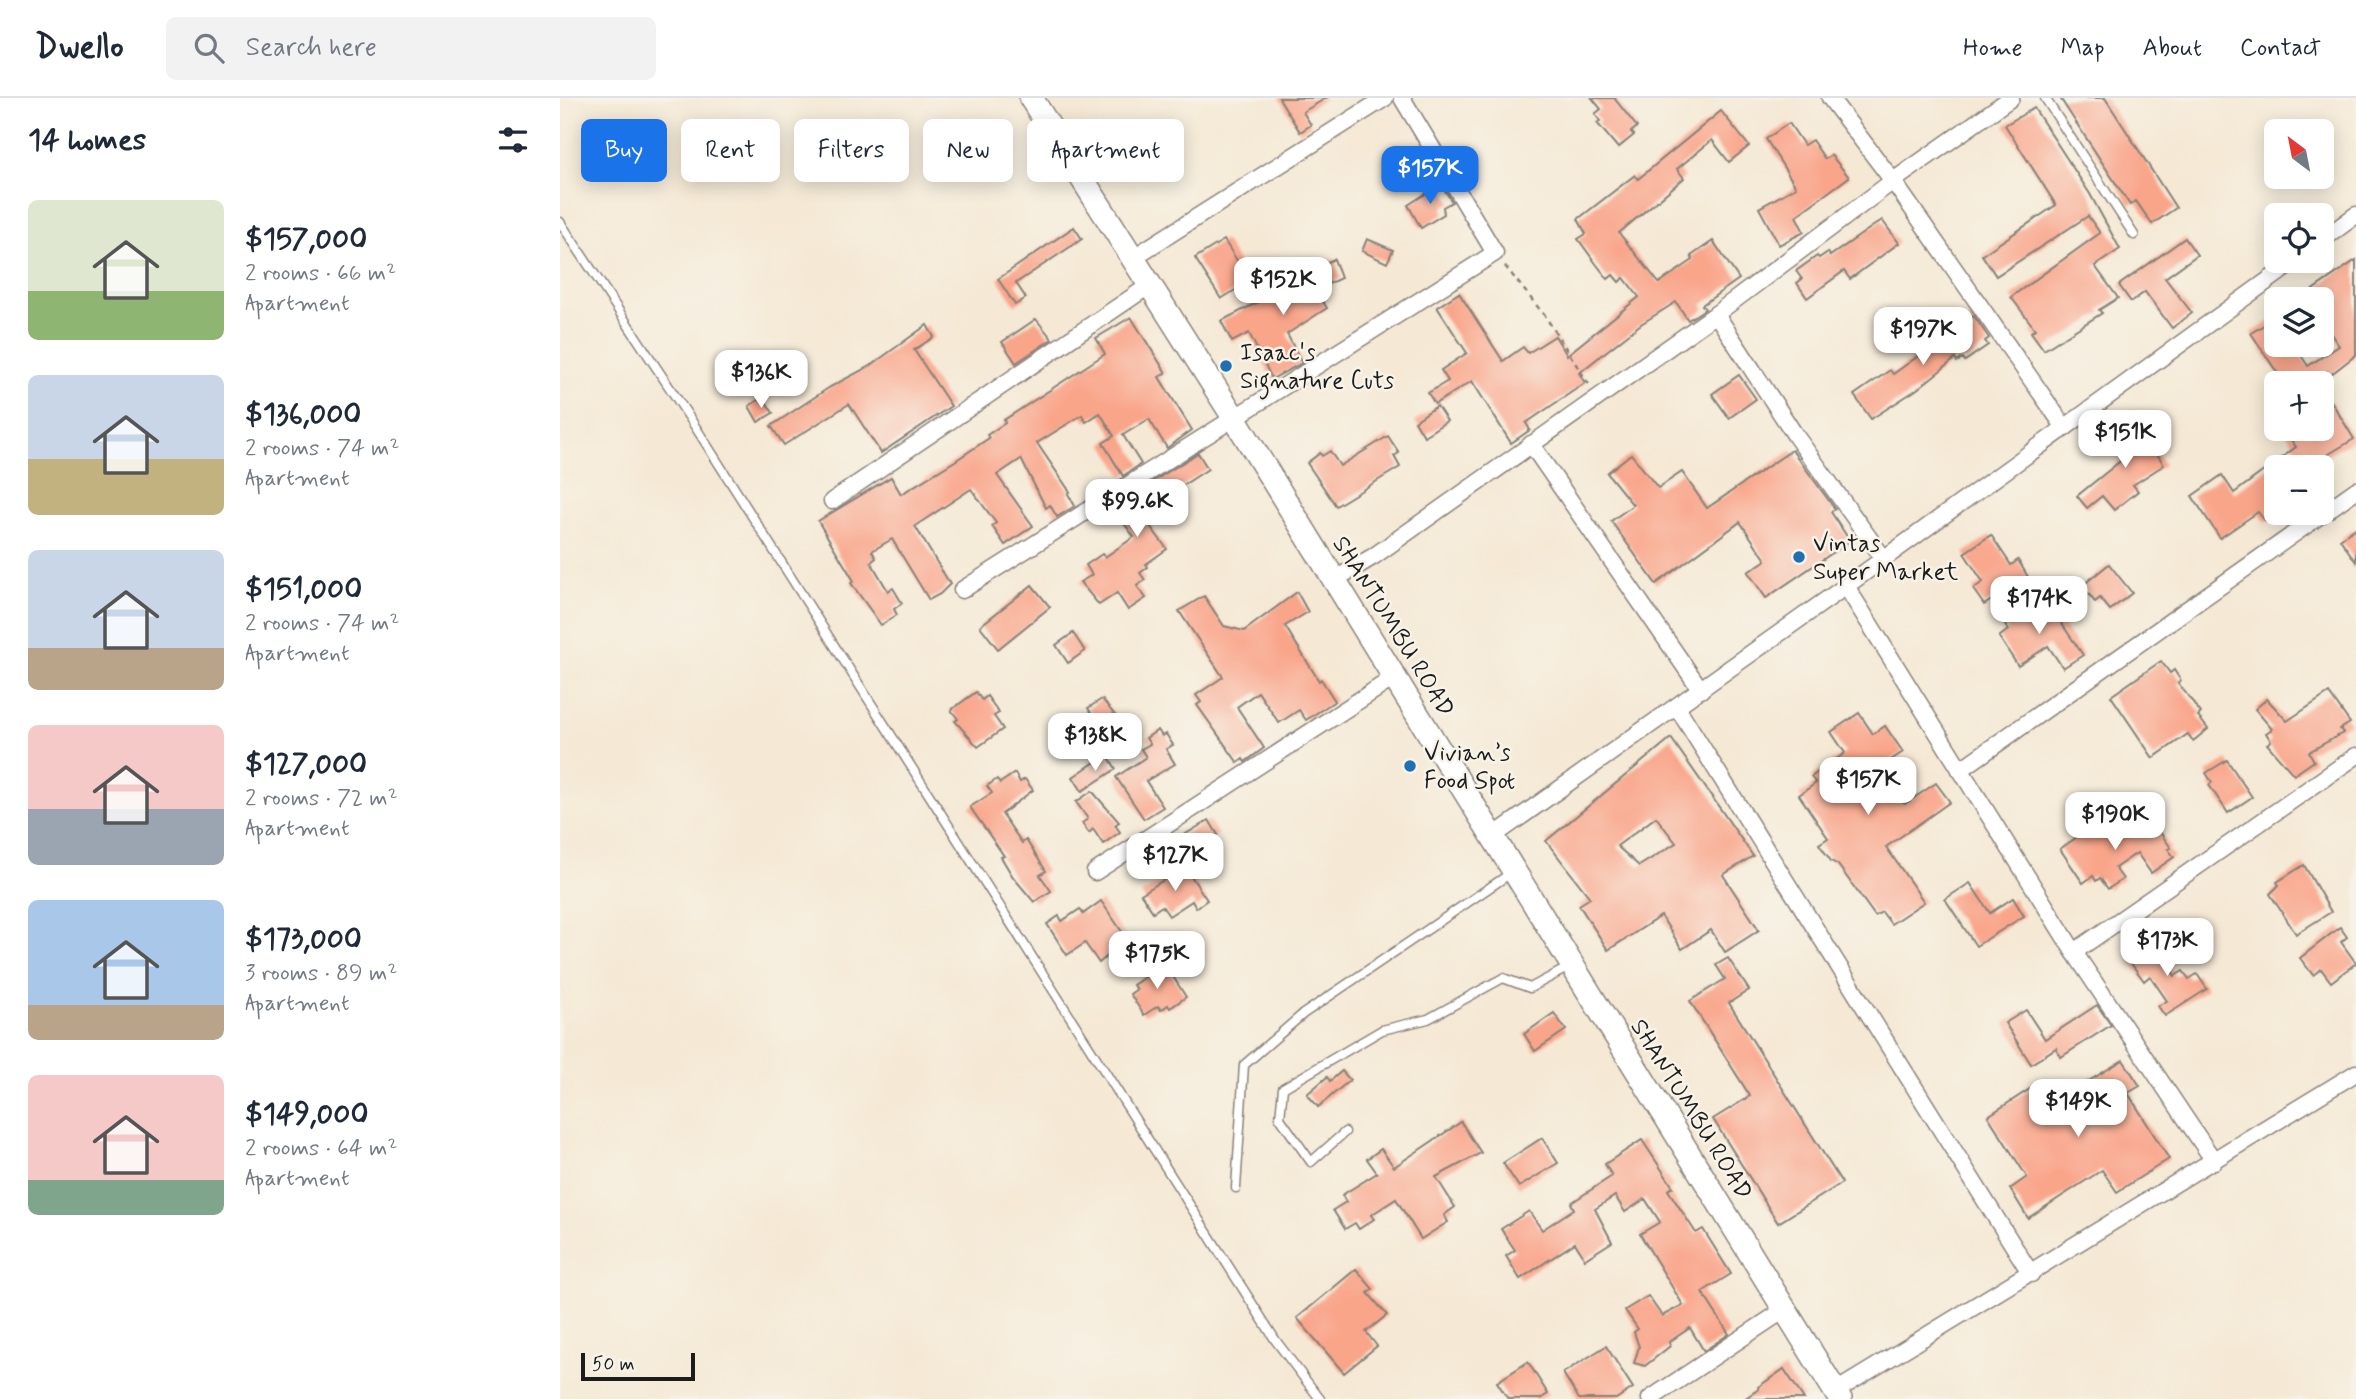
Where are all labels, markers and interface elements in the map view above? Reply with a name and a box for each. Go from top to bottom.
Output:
search box [166,17,656,80]
text: Dwello [35,26,124,70]
icon: search [190,29,228,67]
text: Search here [246,31,377,65]
text: Home [1963,33,2023,64]
text: Map [2061,33,2105,64]
text: About [2143,33,2202,64]
text: Contact [2240,33,2321,64]
chip: Buy [581,119,667,182]
chip: Rent [681,119,780,182]
chip: Filters [794,119,909,182]
chip: New [923,119,1013,182]
chip: Apartment [1027,119,1184,182]
north arrow [2264,119,2334,189]
map controls [2264,119,2334,525]
text: 14 homes [28,121,146,160]
icon: filters [494,121,532,159]
pin: $157K [1381,146,1479,206]
text: $157K [1397,154,1463,184]
button: locate [2264,203,2334,273]
text: $157,000 [245,220,367,259]
icon: home [84,228,168,312]
pin: $152K [1234,258,1332,317]
text: 2 rooms · 66 m² [245,259,396,289]
text: $152K [1250,265,1316,295]
button: layers [2264,287,2334,357]
text: Apartment [245,289,350,319]
pin: $197K [1874,308,1972,367]
text: $197K [1890,315,1956,345]
place label: Isaac's Signature Cuts [1240,338,1394,400]
pin: $136K [712,350,810,410]
text: $136K [731,358,791,388]
marker: Isaac's Signature Cuts [1218,358,1234,374]
button: + [2264,371,2334,441]
text: $136,000 [245,395,361,434]
icon: home [84,403,168,487]
pin: $151K [2076,410,2174,470]
text: $151K [2094,418,2156,448]
text: 2 rooms · 74 m² [245,434,400,464]
button: − [2264,455,2334,525]
text: Apartment [245,464,350,494]
pin: $99.6K [1080,480,1194,539]
text: $99.6K [1101,487,1173,517]
place label: Vintas Super Market [1813,529,1958,588]
street label: SHANTUMBU ROAD [1325,531,1461,723]
marker: Vintas Super Market [1791,549,1807,565]
text: $151,000 [245,570,362,609]
pin: $174K [1990,576,2088,636]
icon: home [84,578,168,662]
text: $174K [2006,584,2072,614]
text: 2 rooms · 74 m² [245,609,400,639]
text: Apartment [245,639,350,669]
pin: $138K [1046,714,1144,773]
text: $138K [1064,721,1126,751]
place label: Vivian’s Food Spot [1424,738,1515,797]
text: $127,000 [245,745,367,784]
icon: home [84,753,168,837]
marker: Vivian’s Food Spot [1402,758,1418,774]
pin: $157K [1819,758,1917,817]
text: $157K [1835,765,1901,795]
text: 2 rooms · 72 m² [245,784,398,814]
pin: $190K [2066,792,2164,852]
text: $190K [2081,800,2149,830]
text: Apartment [245,814,350,844]
pin: $127K [1126,834,1224,893]
text: $127K [1142,841,1208,871]
pin: $173K [2118,918,2216,978]
text: $173,000 [245,920,362,959]
text: $173K [2137,926,2198,956]
icon: home [84,928,168,1012]
pin: $175K [1108,932,1206,991]
text: $175K [1125,939,1189,969]
text: 3 rooms · 89 m² [245,959,397,989]
text: Apartment [245,989,350,1019]
street label: SHANTUMBU ROAD [1623,1014,1759,1206]
pin: $149K [2029,1080,2127,1139]
text: $149K [2045,1087,2111,1117]
text: $149,000 [245,1095,369,1134]
icon: home [84,1103,168,1187]
text: 2 rooms · 64 m² [245,1134,397,1164]
text: Apartment [245,1164,350,1194]
scale bar [581,1350,695,1382]
text: 50 m [592,1352,635,1377]

